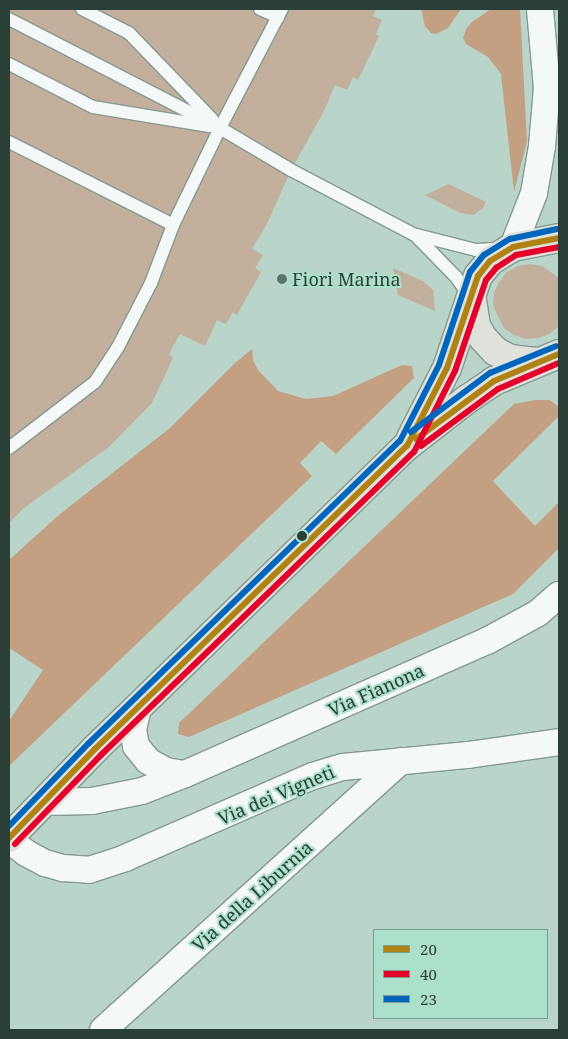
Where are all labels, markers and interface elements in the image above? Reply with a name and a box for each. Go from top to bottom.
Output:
place label: Fiori Marina [292,268,401,290]
marker: Fiori Marina [276,273,288,285]
unlabelled marker [297,531,307,541]
street label: Via Fianona [325,659,427,721]
street label: Via dei Vigneti [214,761,338,829]
street label: Via della Liburnia [187,836,317,956]
legend [373,929,548,1019]
text: 20 [420,939,437,959]
text: 40 [420,964,437,984]
text: 23 [420,989,437,1009]

